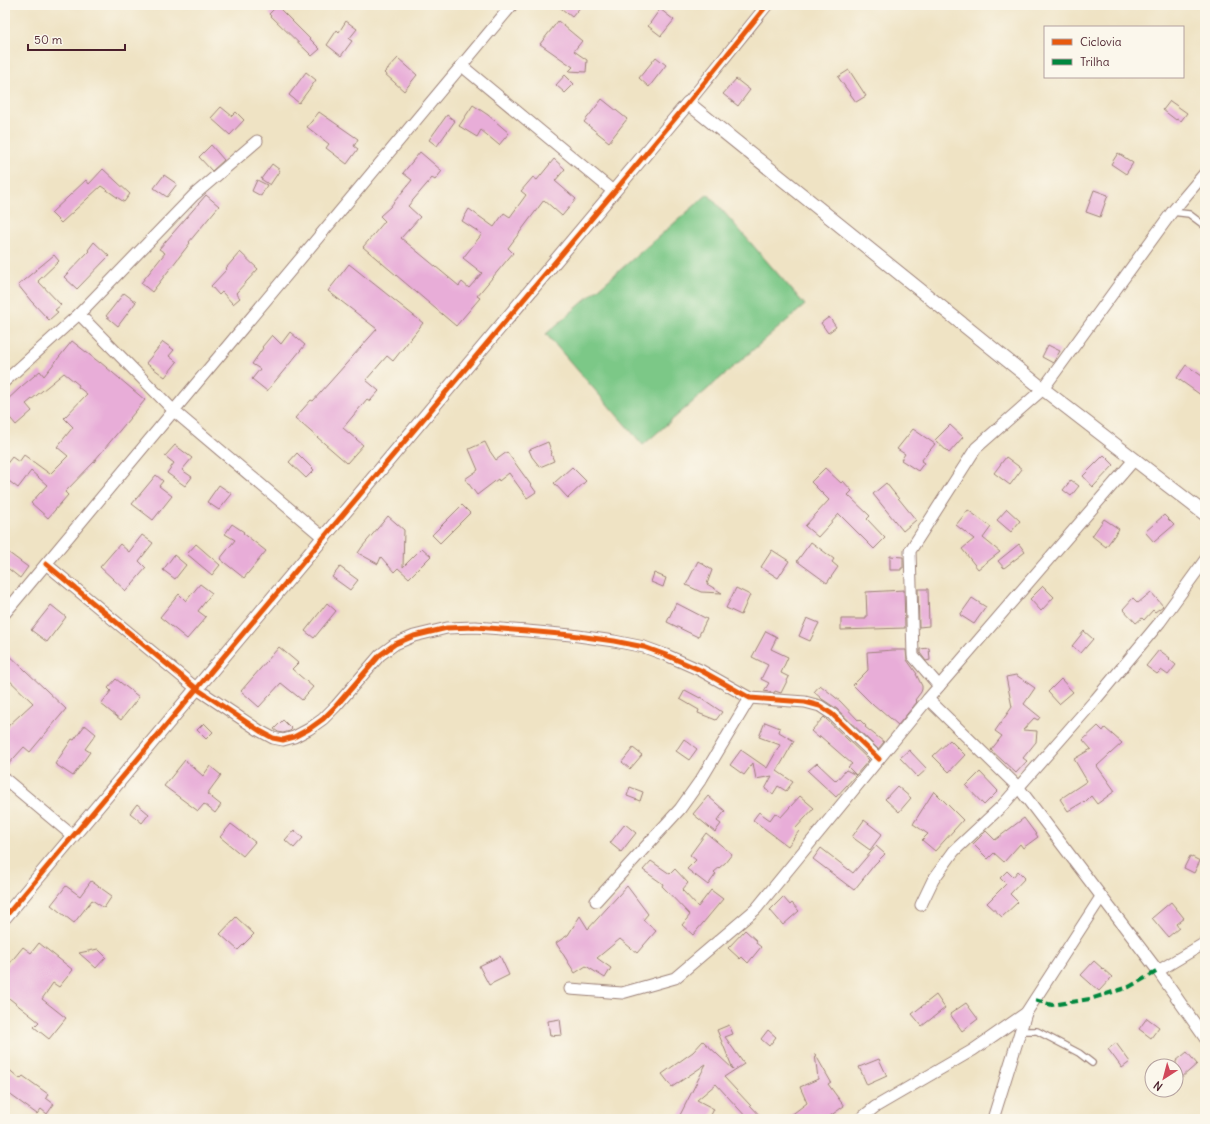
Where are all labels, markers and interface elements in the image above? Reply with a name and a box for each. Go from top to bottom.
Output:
scale bar [28,26,125,52]
legend [1044,26,1184,78]
text: 50 m [34,32,63,47]
text: Ciclovia [1080,34,1122,49]
text: Trilha [1080,54,1110,69]
north arrow [1144,1058,1184,1098]
text: N [1151,1078,1165,1094]

